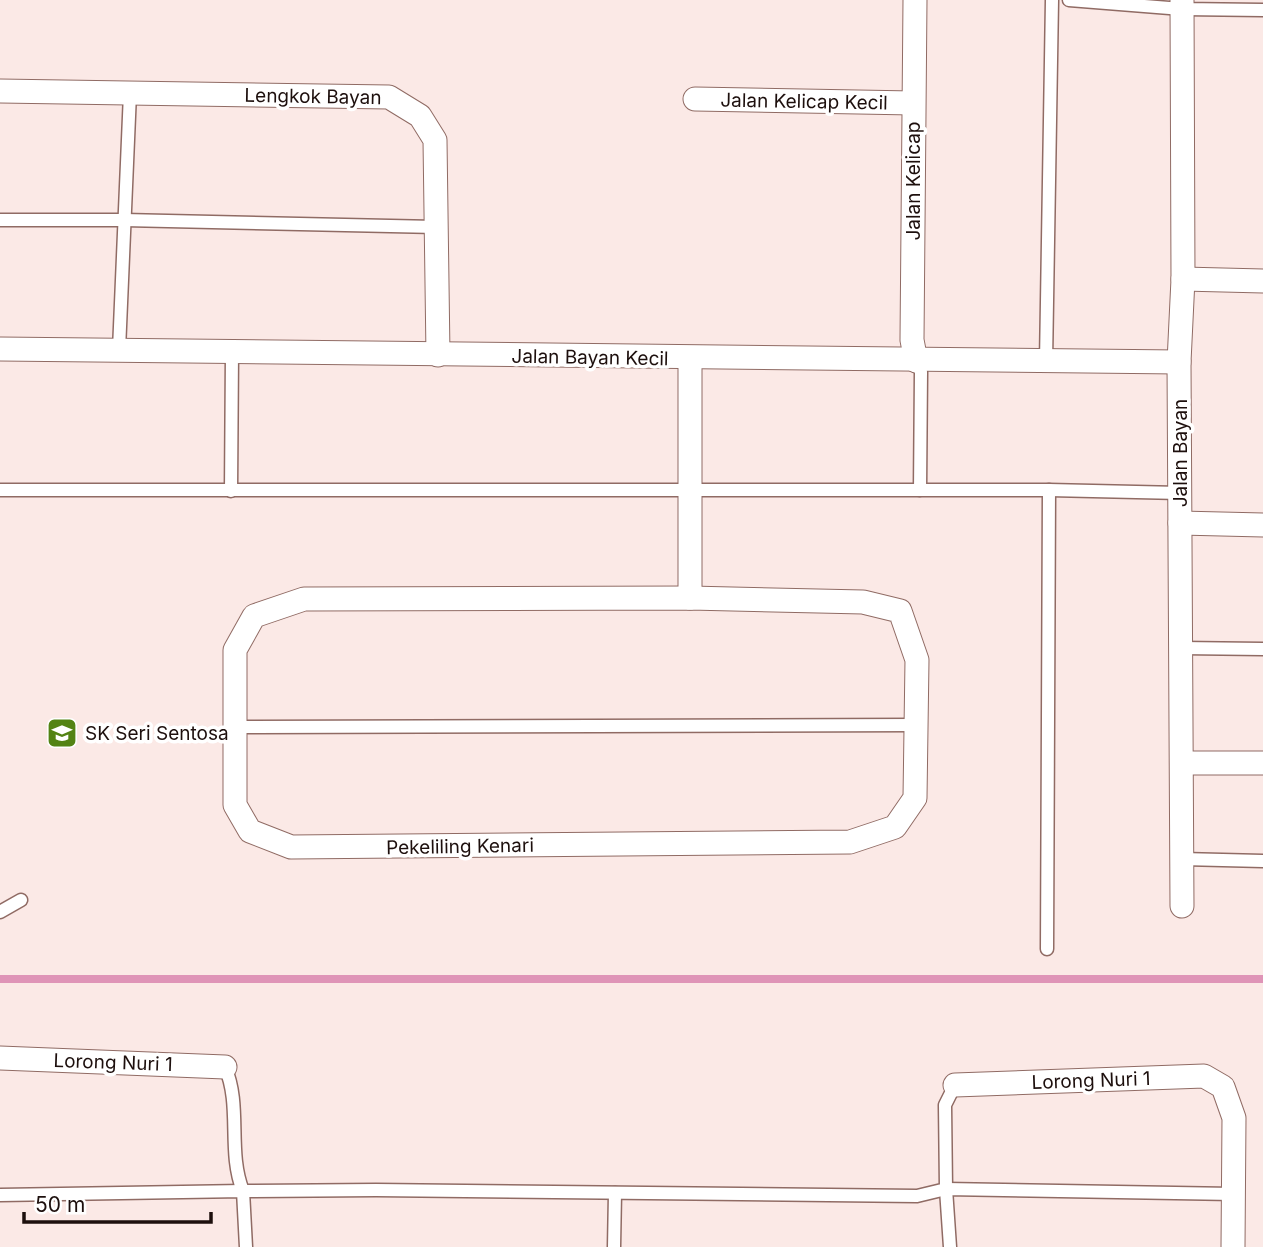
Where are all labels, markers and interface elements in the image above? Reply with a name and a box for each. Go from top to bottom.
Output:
street label: Lengkok Bayan [244,84,382,109]
street label: Jalan Kelicap Kecil [720,89,888,114]
street label: Jalan Kelicap [902,122,925,241]
street label: Jalan Bayan Kecil [511,345,669,370]
street label: Jalan Bayan [1169,399,1192,507]
school or university icon: SK Seri Sentosa [45,716,79,750]
place label: SK Seri Sentosa [85,722,229,745]
street label: Pekeliling Kenari [386,834,534,859]
street label: Lorong Nuri 1 [53,1049,173,1076]
street label: Lorong Nuri 1 [1031,1067,1151,1094]
scale bar [24,1180,212,1224]
text: 50 m [35,1192,85,1217]

